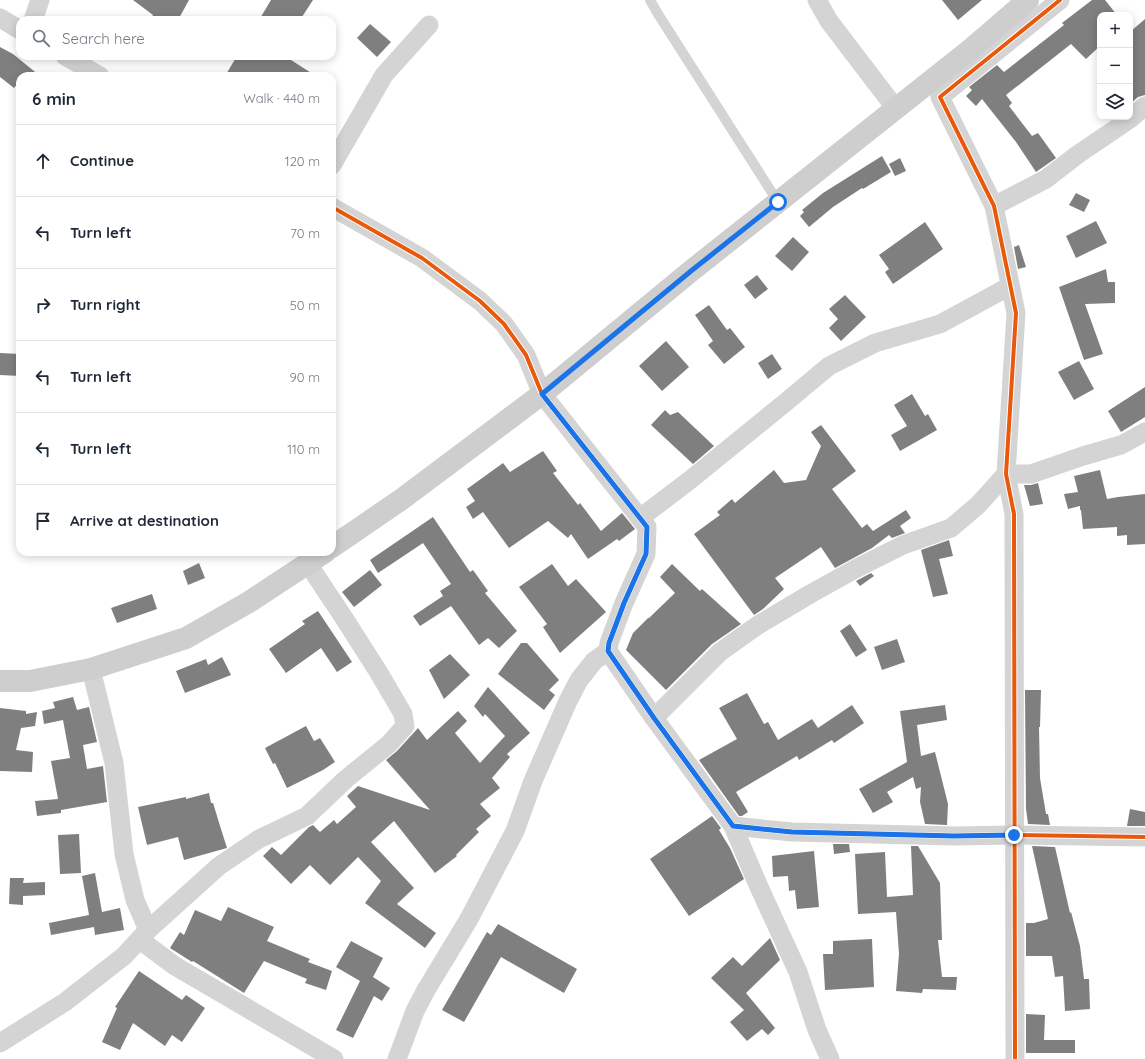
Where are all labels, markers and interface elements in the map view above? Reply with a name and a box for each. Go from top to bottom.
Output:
map controls [1097,12,1133,120]
button: + [1097,12,1133,48]
search box [16,16,336,60]
icon: search [30,27,52,49]
text: Search here [62,29,145,48]
button: − [1097,48,1133,84]
button: layers [1097,84,1133,120]
text: 6 min [32,88,76,109]
text: Walk · 440 m [243,90,320,106]
icon: ahead [32,150,54,172]
text: Continue [70,151,134,170]
text: 120 m [285,153,320,169]
route start [769,193,787,211]
icon: left [32,222,54,244]
text: Turn left [70,223,132,242]
text: 70 m [290,225,320,241]
icon: right [32,294,54,316]
text: Turn right [70,295,141,314]
text: 50 m [290,297,320,313]
icon: left [32,366,54,388]
text: Turn left [70,367,132,386]
text: 90 m [290,369,320,385]
icon: left [32,438,54,460]
text: Turn left [70,439,132,458]
text: 110 m [287,441,320,457]
icon: arrive [32,510,54,532]
text: Arrive at destination [70,511,219,530]
route end [1005,826,1023,844]

